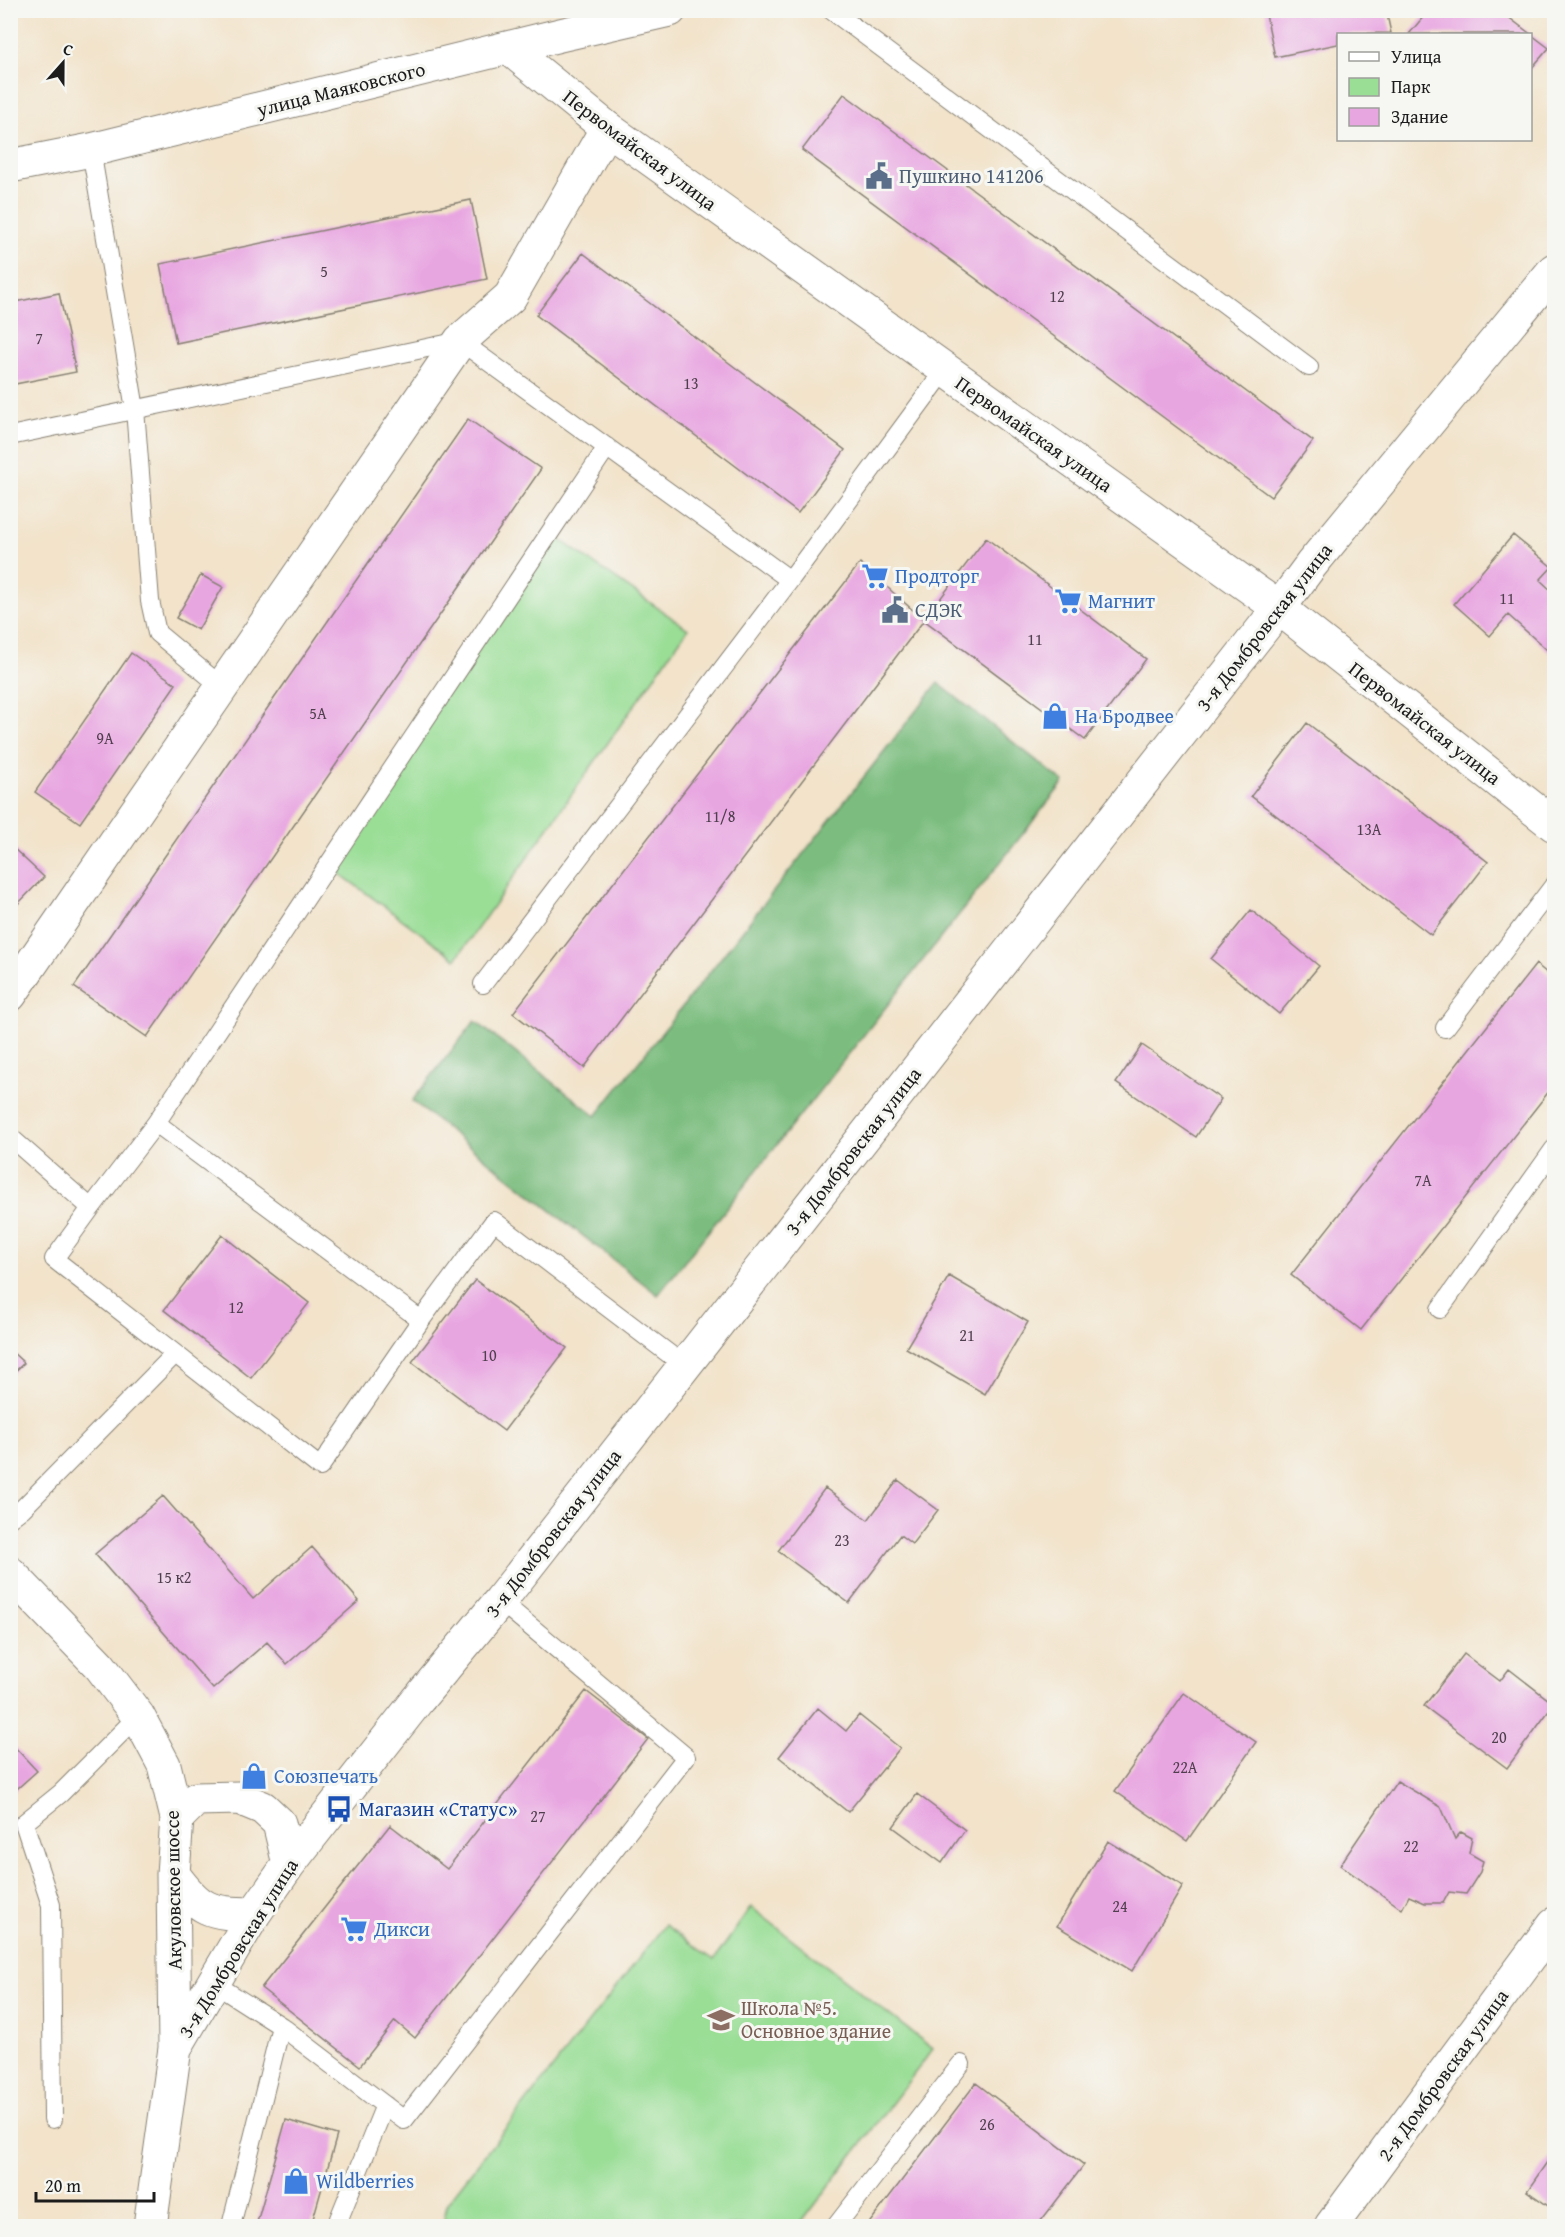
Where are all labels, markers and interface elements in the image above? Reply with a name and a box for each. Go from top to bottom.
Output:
north arrow [33,33,93,93]
legend [1337,33,1532,141]
text: С [60,36,77,62]
text: Улица [1391,43,1442,70]
street label: улица Маяковского [253,54,428,124]
text: Парк [1391,73,1431,100]
street label: Первомайская улица [557,82,724,217]
text: Здание [1391,103,1448,130]
public building icon: Пушкино 141206 [864,161,894,191]
place label: Пушкино 141206 [899,161,1044,190]
house number: 5 [320,259,328,283]
house number: 12 [1049,284,1065,308]
house number: 7 [35,326,43,350]
street label: Первомайская улица [950,368,1119,499]
house number: 13 [683,371,699,395]
street label: 3-я Домбровская улица [1189,536,1339,717]
supermarket icon: Продторг [860,561,890,591]
place label: Продторг [895,561,979,590]
supermarket icon: Магнит [1053,586,1083,616]
place label: Магнит [1088,586,1155,615]
house number: 11 [1499,586,1515,610]
public building icon: СДЭК [880,595,910,625]
place label: СДЭК [915,595,963,624]
house number: 11 [1027,627,1043,651]
street label: Первомайская улица [1343,654,1508,792]
house number: 5А [309,701,327,725]
shop icon: На Бродвее [1040,701,1070,731]
place label: На Бродвее [1075,701,1174,730]
house number: 9А [96,726,114,750]
house number: 11/8 [705,804,736,828]
house number: 13А [1356,817,1382,841]
street label: 3-я Домбровская улица [778,1060,928,1241]
house number: 7А [1414,1168,1432,1192]
house number: 12 [228,1295,244,1319]
house number: 21 [959,1323,975,1347]
house number: 10 [481,1343,497,1367]
street label: 3-я Домбровская улица [478,1442,628,1623]
house number: 23 [834,1528,850,1552]
house number: 15 к2 [156,1565,192,1589]
house number: 20 [1491,1725,1507,1749]
house number: 22А [1172,1755,1198,1779]
shop icon: Союзпечать [239,1761,269,1791]
place label: Союзпечать [274,1761,378,1790]
bus stop icon: Магазин «Статус» [324,1794,354,1824]
place label: Магазин «Статус» [359,1794,517,1823]
house number: 27 [530,1804,546,1828]
street label: Акуловское шоссе [157,1810,188,1970]
house number: 22 [1403,1834,1419,1858]
street label: 3-я Домбровская улица [171,1852,305,2043]
house number: 24 [1112,1894,1128,1918]
supermarket icon: Дикси [339,1914,369,1944]
place label: Дикси [373,1914,430,1943]
street label: 2-я Домбровская улица [1370,1982,1515,2167]
place label: Школа №5. Основное здание [741,1993,891,2045]
school or university icon: Школа №5. Основное здание [706,2005,736,2035]
house number: 26 [979,2112,995,2136]
scale bar [36,2165,154,2203]
shop icon: Wildberries [281,2166,311,2196]
place label: Wildberries [316,2166,414,2195]
text: 20 m [45,2172,81,2199]

